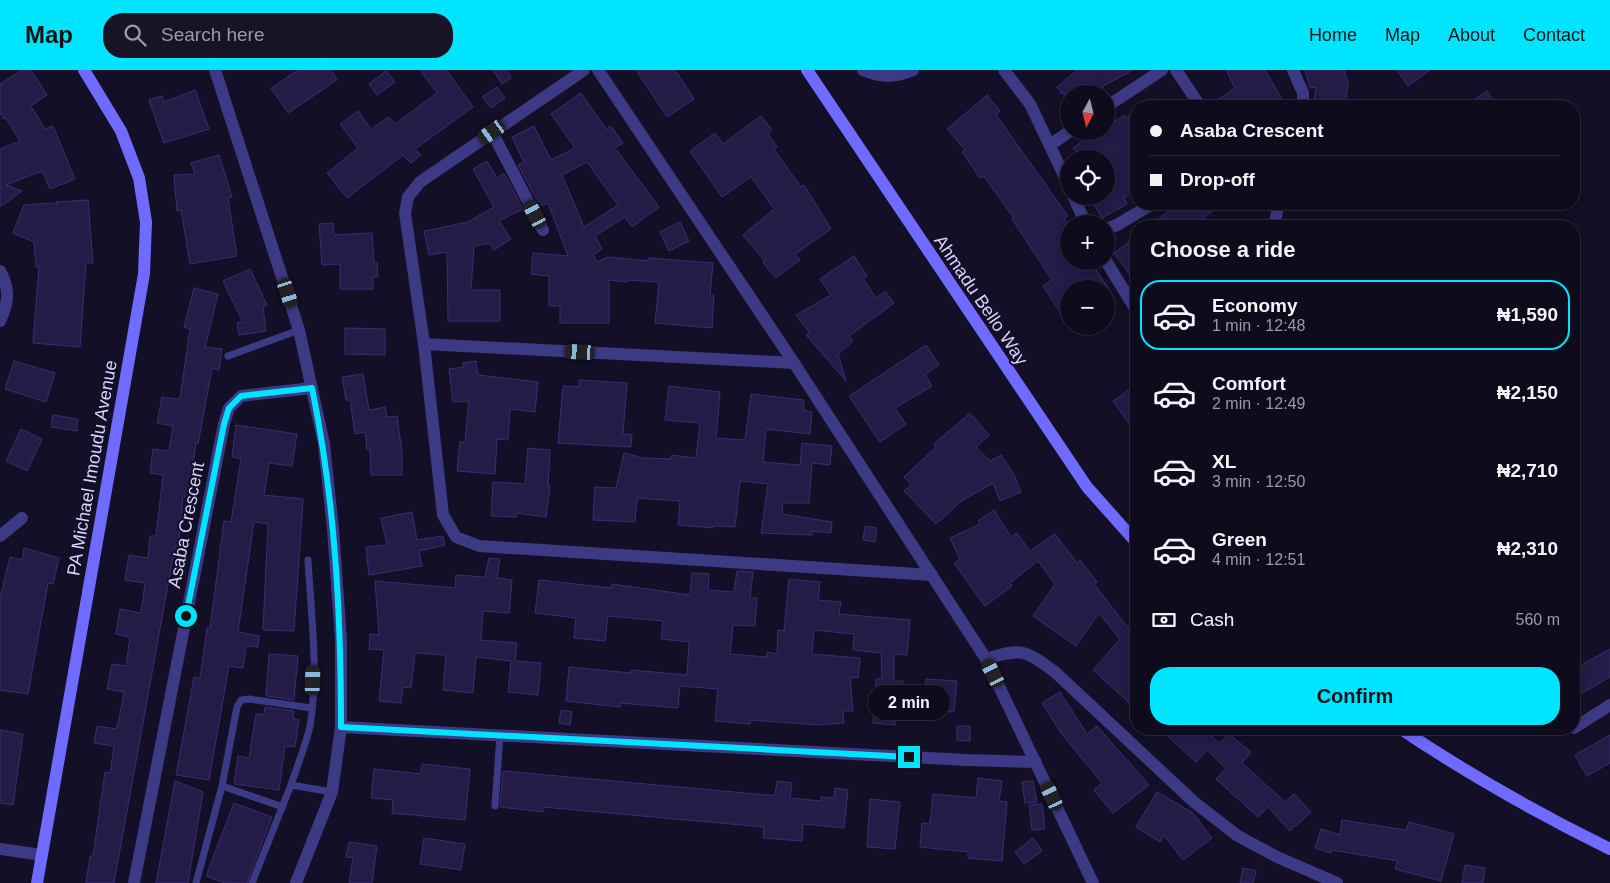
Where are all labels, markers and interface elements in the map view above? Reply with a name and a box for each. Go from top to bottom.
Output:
search box [103,13,453,58]
text: Map [25,21,73,48]
icon: search [121,21,149,49]
text: Search here [161,24,265,45]
text: Home [1309,25,1357,45]
text: Map [1385,25,1420,45]
text: About [1448,25,1495,45]
text: Contact [1523,25,1585,45]
north arrow [1060,85,1115,140]
map controls [1060,85,1115,335]
car [475,117,508,147]
text: Asaba Crescent [1180,120,1324,141]
button: locate [1060,150,1115,205]
text: Drop-off [1180,169,1255,190]
car [521,197,548,231]
button: + [1060,215,1115,270]
street label: Ahmadu Bello Way [930,231,1032,369]
text: Choose a ride [1150,237,1295,262]
car [276,276,299,310]
button: − [1060,280,1115,335]
icon: car [1152,293,1197,338]
text: Economy [1212,295,1298,316]
text: ₦1,590 [1497,304,1558,325]
text: 1 min · 12:48 [1212,317,1305,334]
car [564,344,595,360]
street label: PA Michael Imoudu Avenue [63,359,121,577]
icon: car [1152,371,1197,416]
text: Comfort [1212,373,1286,394]
text: ₦2,150 [1497,382,1558,403]
text: 2 min · 12:49 [1212,395,1305,412]
icon: car [1152,449,1197,494]
text: XL [1212,451,1236,472]
street label: Asaba Crescent [164,460,208,590]
text: ₦2,710 [1497,460,1558,481]
text: 3 min · 12:50 [1212,473,1305,490]
icon: car [1152,527,1197,572]
text: Green [1212,529,1267,550]
text: ₦2,310 [1497,538,1558,559]
text: 4 min · 12:51 [1212,551,1305,568]
route start [175,605,197,627]
icon: cash [1150,606,1178,634]
text: Cash [1190,609,1234,630]
text: 560 m [1516,611,1560,628]
car [979,656,1006,690]
car [304,665,321,695]
button: Confirm [1150,667,1560,725]
callout: 2 min [868,684,950,720]
text: 2 min [888,694,930,711]
route end [898,746,920,768]
car [1038,779,1065,813]

